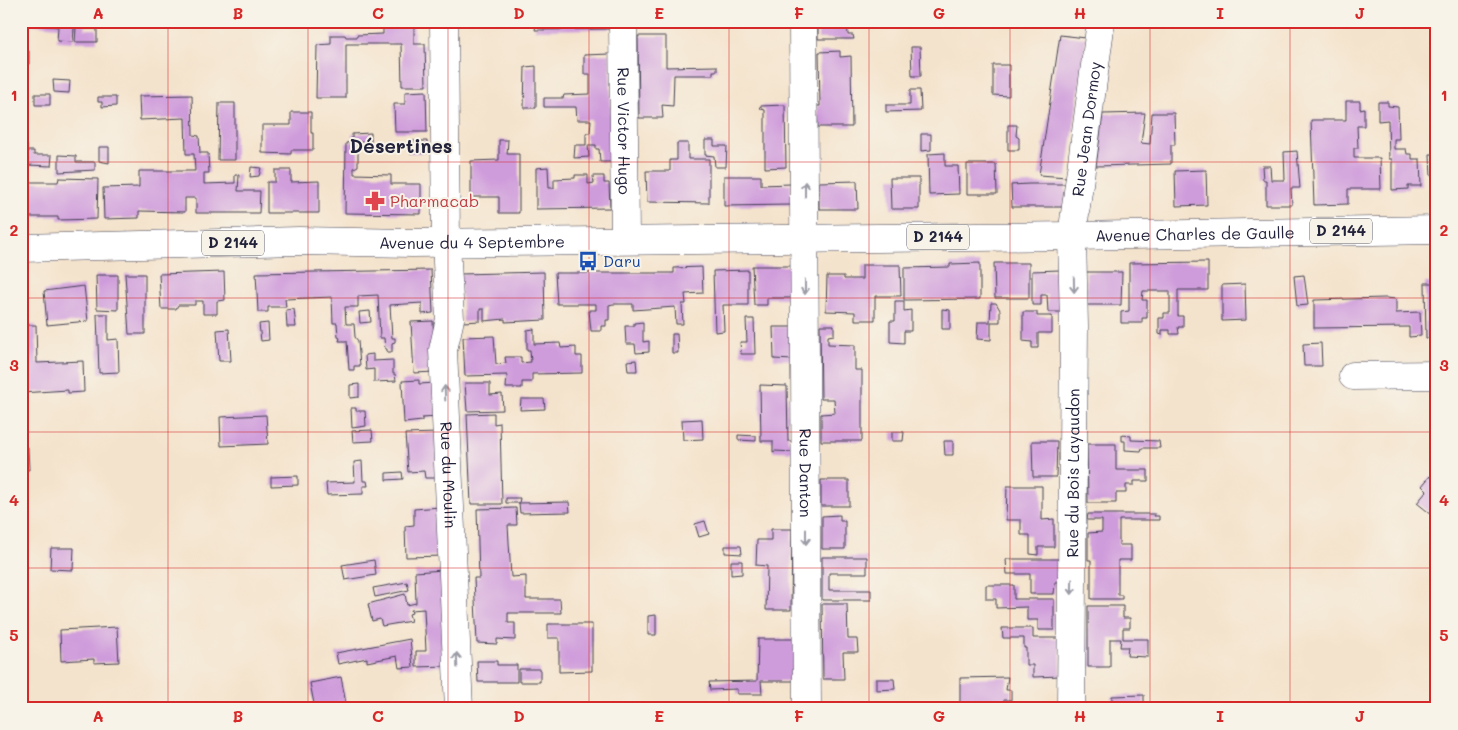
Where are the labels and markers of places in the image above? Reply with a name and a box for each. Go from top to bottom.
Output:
pharmacy icon: Pharmacab [364,190,386,212]
place label: Pharmacab [390,190,479,211]
bus stop icon: Daru [577,250,599,272]
place label: Daru [603,250,641,271]

